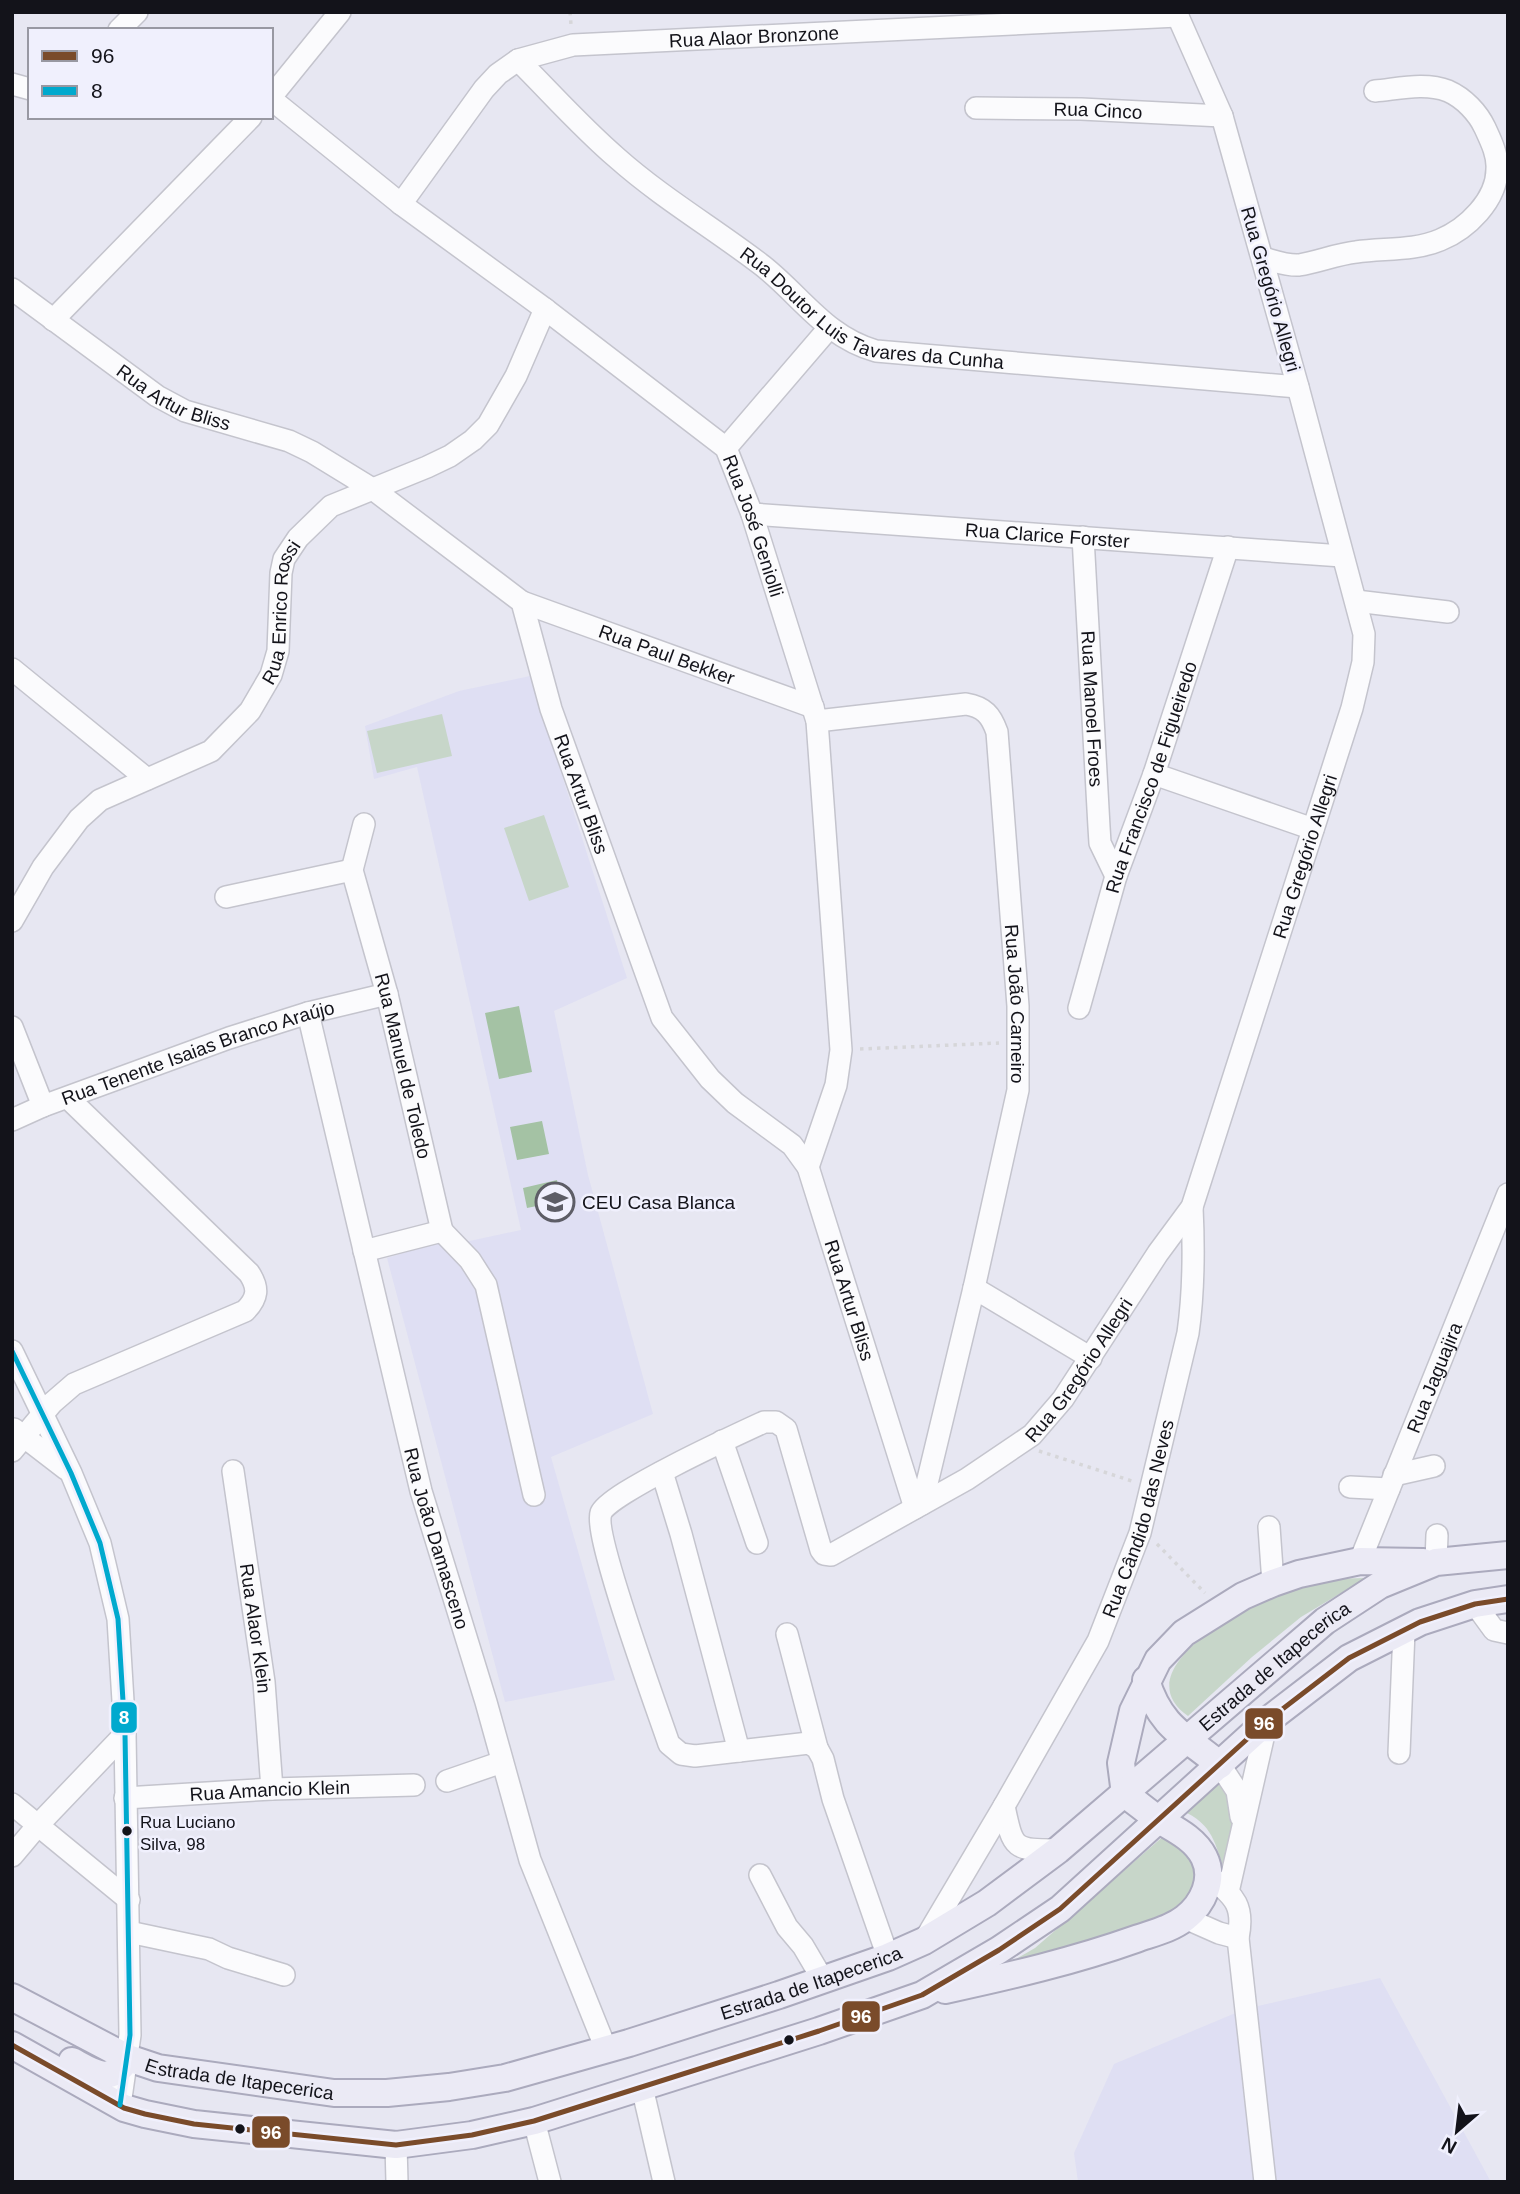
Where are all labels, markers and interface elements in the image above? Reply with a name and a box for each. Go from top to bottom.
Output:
street label: Rua Alaor Bronzone [669,22,840,51]
legend [28,28,273,119]
text: 96 [91,44,114,67]
text: 8 [91,79,103,102]
street label: Rua Cinco [1053,99,1143,123]
street label: Rua Gregório Allegri [1237,204,1304,374]
street label: Rua Doutor Luis Tavares da Cunha [736,243,1005,373]
street label: Rua Artur Bliss [113,360,233,435]
street label: Rua José Geniolli [719,452,787,599]
street label: Rua Clarice Forster [964,519,1131,552]
street label: Rua Enrico Rossi [258,536,305,688]
street label: Rua Paul Bekker [596,621,738,689]
street label: Rua Manoel Froes [1077,630,1107,787]
street label: Rua Francisco de Figueiredo [1102,659,1201,896]
street label: Rua Artur Bliss [550,731,612,857]
street label: Rua Gregório Allegri [1269,772,1341,941]
street label: Rua João Carneiro [1001,923,1028,1084]
street label: Rua Manuel de Toledo [371,971,435,1161]
street label: Rua Tenente Isaias Branco Araújo [59,997,337,1109]
school or university icon: CEU Casa Blanca [534,1181,576,1223]
place label: CEU Casa Blanca [582,1192,736,1213]
street label: Rua Artur Bliss [820,1237,878,1363]
street label: Rua Gregório Allegri [1021,1294,1137,1446]
street label: Rua Jaguajira [1403,1319,1466,1436]
street label: Rua Cândido das Neves [1098,1418,1178,1621]
street label: Rua João Damasceno [400,1446,473,1632]
street label: Rua Alaor Klein [236,1562,275,1694]
street label: Estrada de Itapecerica [1195,1597,1354,1735]
line badge: 8 [110,1701,138,1734]
text: 8 [119,1707,129,1728]
line badge: 96 [1244,1707,1284,1740]
text: 96 [1253,1713,1275,1734]
street label: Rua Amancio Klein [189,1777,350,1805]
place label: Rua Luciano Silva, 98 [140,1813,235,1854]
marker: Rua Luciano Silva, 98 [120,1824,134,1838]
street label: Estrada de Itapecerica [718,1942,906,2024]
line badge: 96 [841,2000,881,2033]
text: 96 [850,2006,872,2027]
unlabelled marker [782,2033,796,2047]
street label: Estrada de Itapecerica [142,2054,336,2104]
north arrow [1422,2096,1492,2166]
line badge: 96 [251,2115,291,2149]
unlabelled marker [233,2122,247,2136]
text: 96 [260,2122,282,2143]
text: N [1438,2133,1460,2158]

